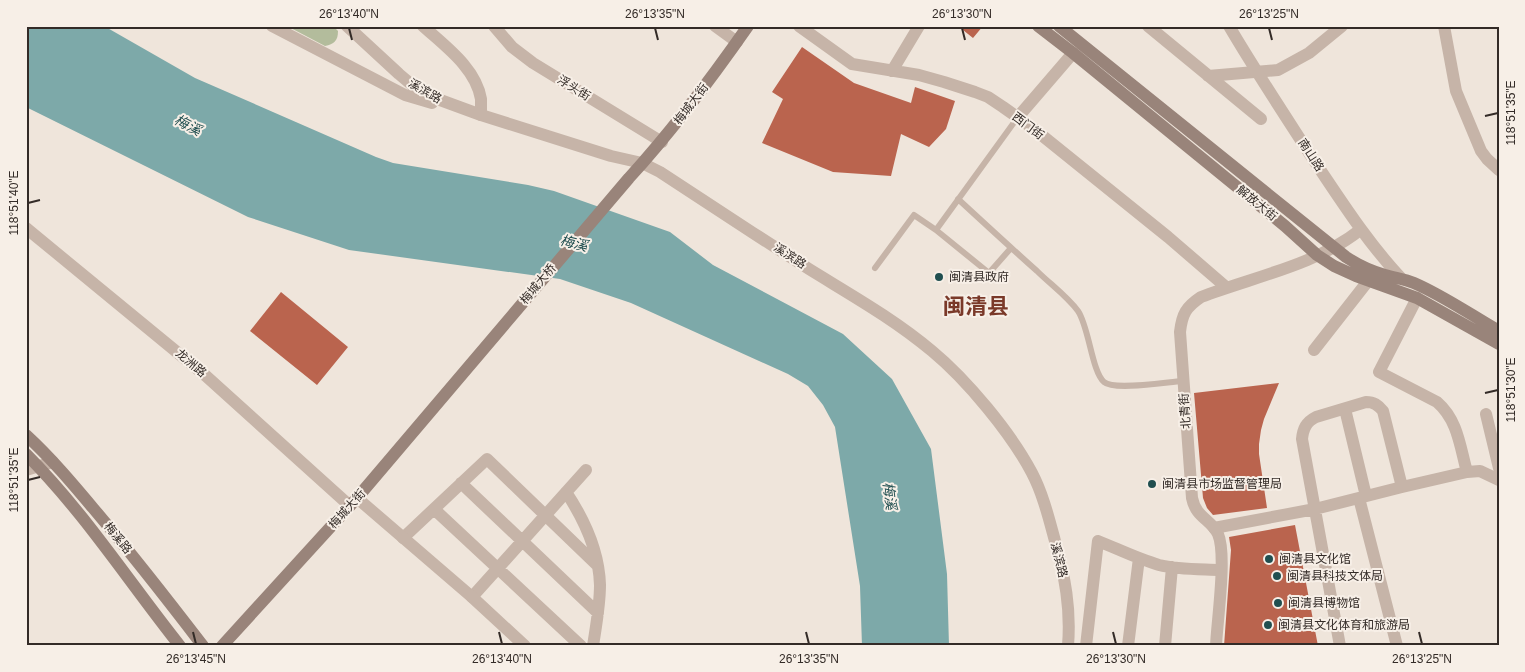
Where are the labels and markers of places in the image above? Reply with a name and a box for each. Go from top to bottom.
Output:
place label: 闽清县政府 [949,270,1009,284]
marker: 闽清县政府 [933,271,945,283]
place label: 闽清县市场监督管理局 [1162,477,1282,491]
marker: 闽清县市场监督管理局 [1146,478,1158,490]
place label: 闽清县文化馆 [1279,552,1351,566]
marker: 闽清县文化馆 [1263,553,1275,565]
place label: 闽清县科技文体局 [1287,569,1383,583]
marker: 闽清县科技文体局 [1271,570,1283,582]
place label: 闽清县博物馆 [1288,596,1360,610]
marker: 闽清县博物馆 [1272,597,1284,609]
place label: 闽清县文化体育和旅游局 [1278,618,1410,632]
marker: 闽清县文化体育和旅游局 [1262,619,1274,631]

